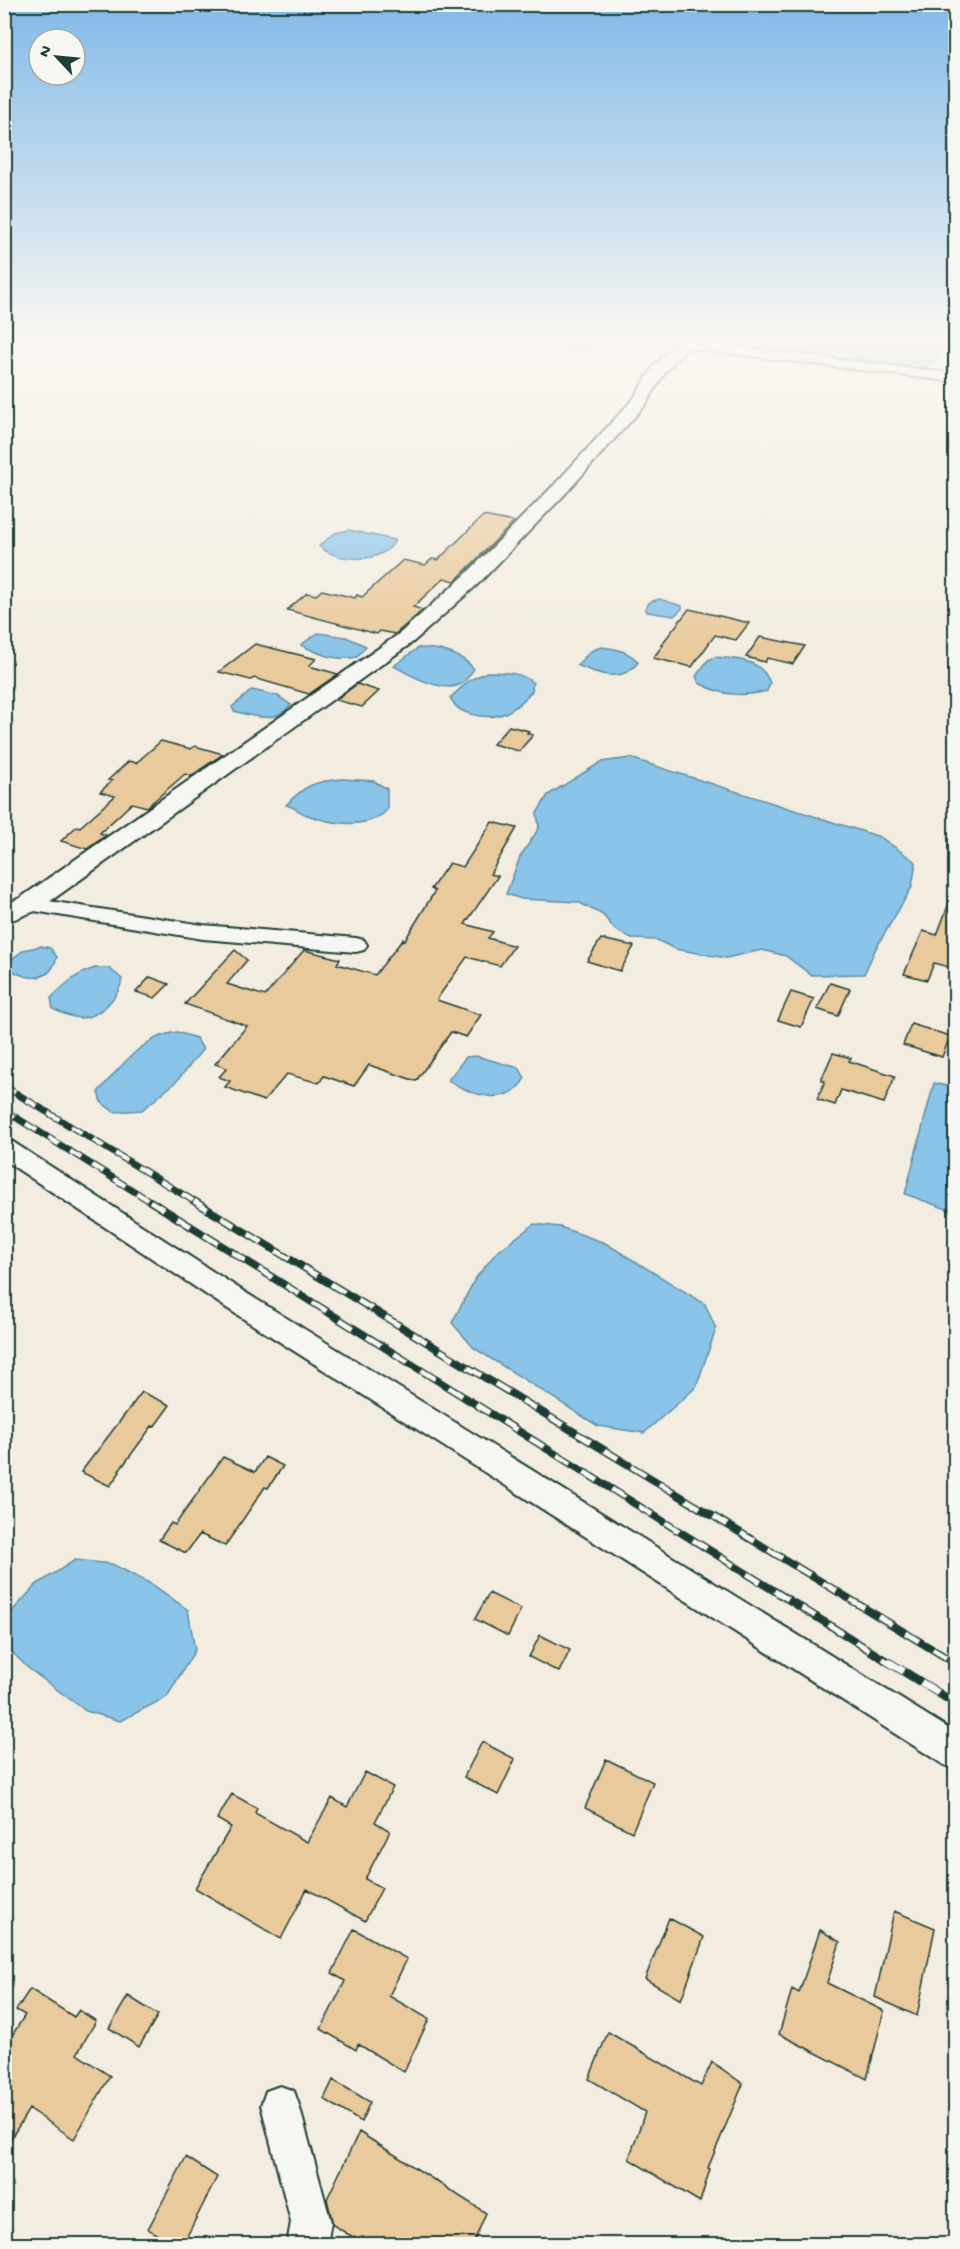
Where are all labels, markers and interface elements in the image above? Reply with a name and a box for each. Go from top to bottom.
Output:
north arrow [27,27,87,87]
text: N [36,43,58,61]

